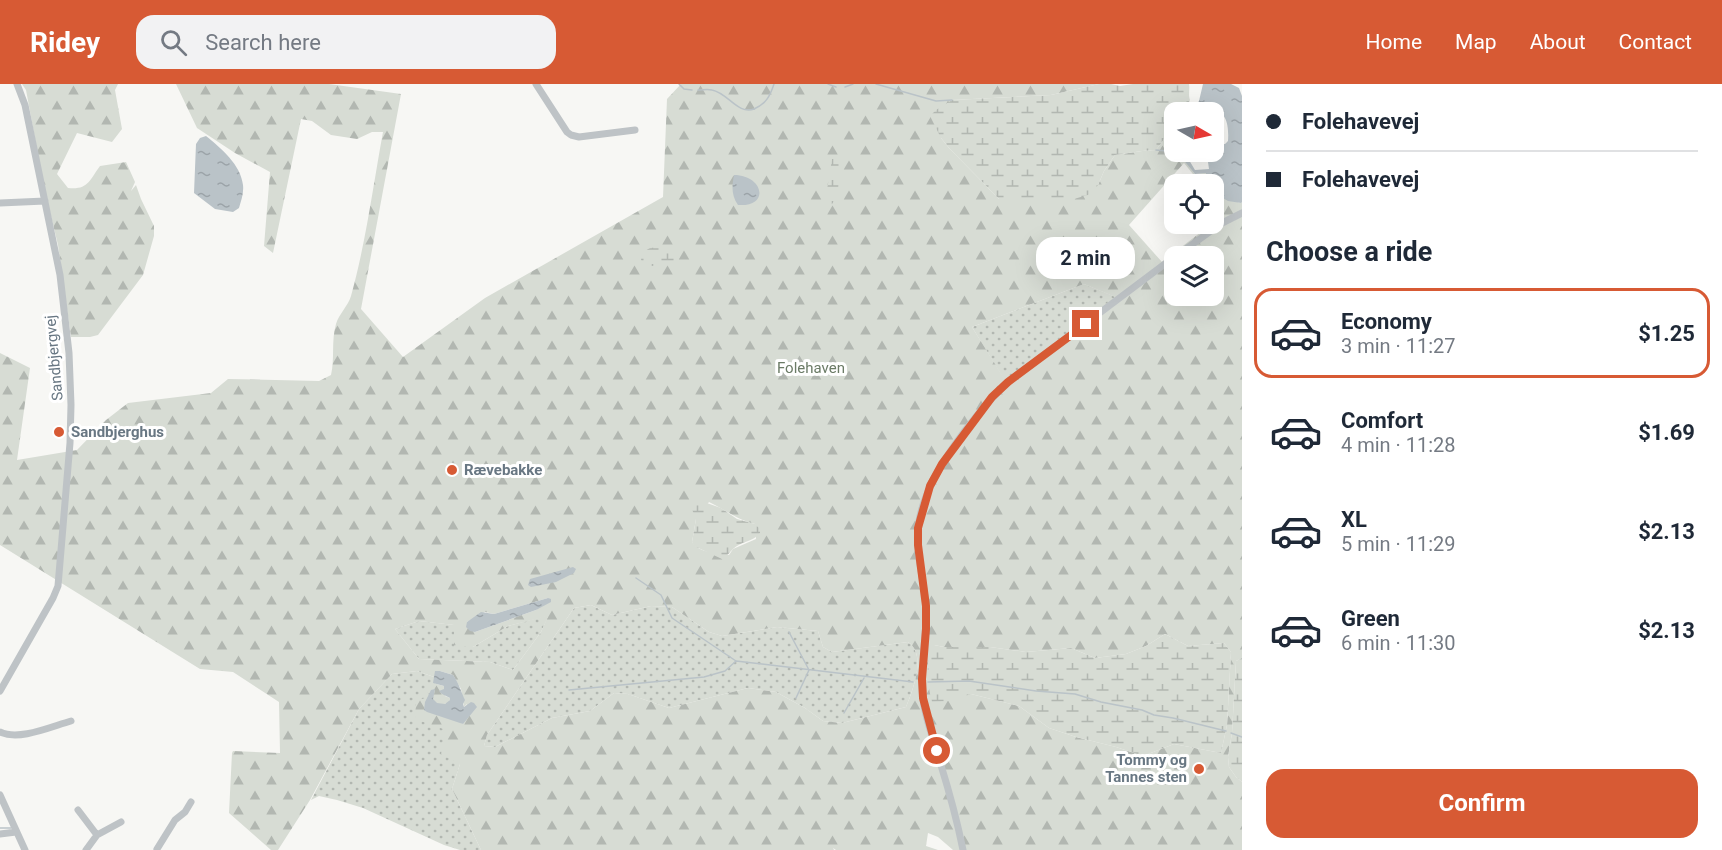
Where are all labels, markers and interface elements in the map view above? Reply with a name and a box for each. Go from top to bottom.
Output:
search box [136,15,556,69]
text: Ridey [30,26,100,59]
icon: search [157,26,190,59]
text: Search here [205,30,321,55]
text: Home [1366,30,1422,54]
text: Map [1455,30,1497,54]
text: About [1530,30,1586,54]
text: Contact [1619,30,1692,54]
north arrow [1164,102,1224,162]
map controls [1164,102,1224,306]
text: Folehavevej [1302,109,1419,134]
text: Folehavevej [1302,167,1419,192]
button: locate [1164,174,1224,234]
text: Choose a ride [1266,236,1432,268]
callout: 2 min [1036,237,1136,279]
text: 2 min [1060,246,1111,270]
button: layers [1164,246,1224,306]
icon: car [1269,306,1323,360]
text: Economy [1341,309,1432,334]
route end [1072,310,1099,337]
street label: Sandbjergvej [41,314,67,402]
text: $1.25 [1638,321,1695,346]
text: 3 min · 11:27 [1341,334,1456,358]
park label: Folehaven [777,359,845,377]
icon: car [1269,405,1323,459]
text: Comfort [1341,408,1423,433]
text: $1.69 [1638,420,1695,445]
place label: Sandbjerghus [71,423,164,441]
marker: Sandbjerghus [52,425,66,439]
text: 4 min · 11:28 [1341,433,1456,457]
place label: Rævebakke [464,461,542,479]
marker: Rævebakke [445,463,459,477]
icon: car [1269,504,1323,558]
text: XL [1341,507,1367,532]
text: $2.13 [1638,519,1695,544]
text: 5 min · 11:29 [1341,532,1456,556]
icon: car [1269,603,1323,657]
text: Green [1341,606,1400,631]
text: $2.13 [1638,618,1695,643]
text: 6 min · 11:30 [1341,631,1456,655]
route start [923,737,950,764]
place label: Tommy og Tannes sten [1105,751,1187,786]
marker: Tommy og Tannes sten [1192,762,1206,776]
button: Confirm [1266,769,1698,838]

